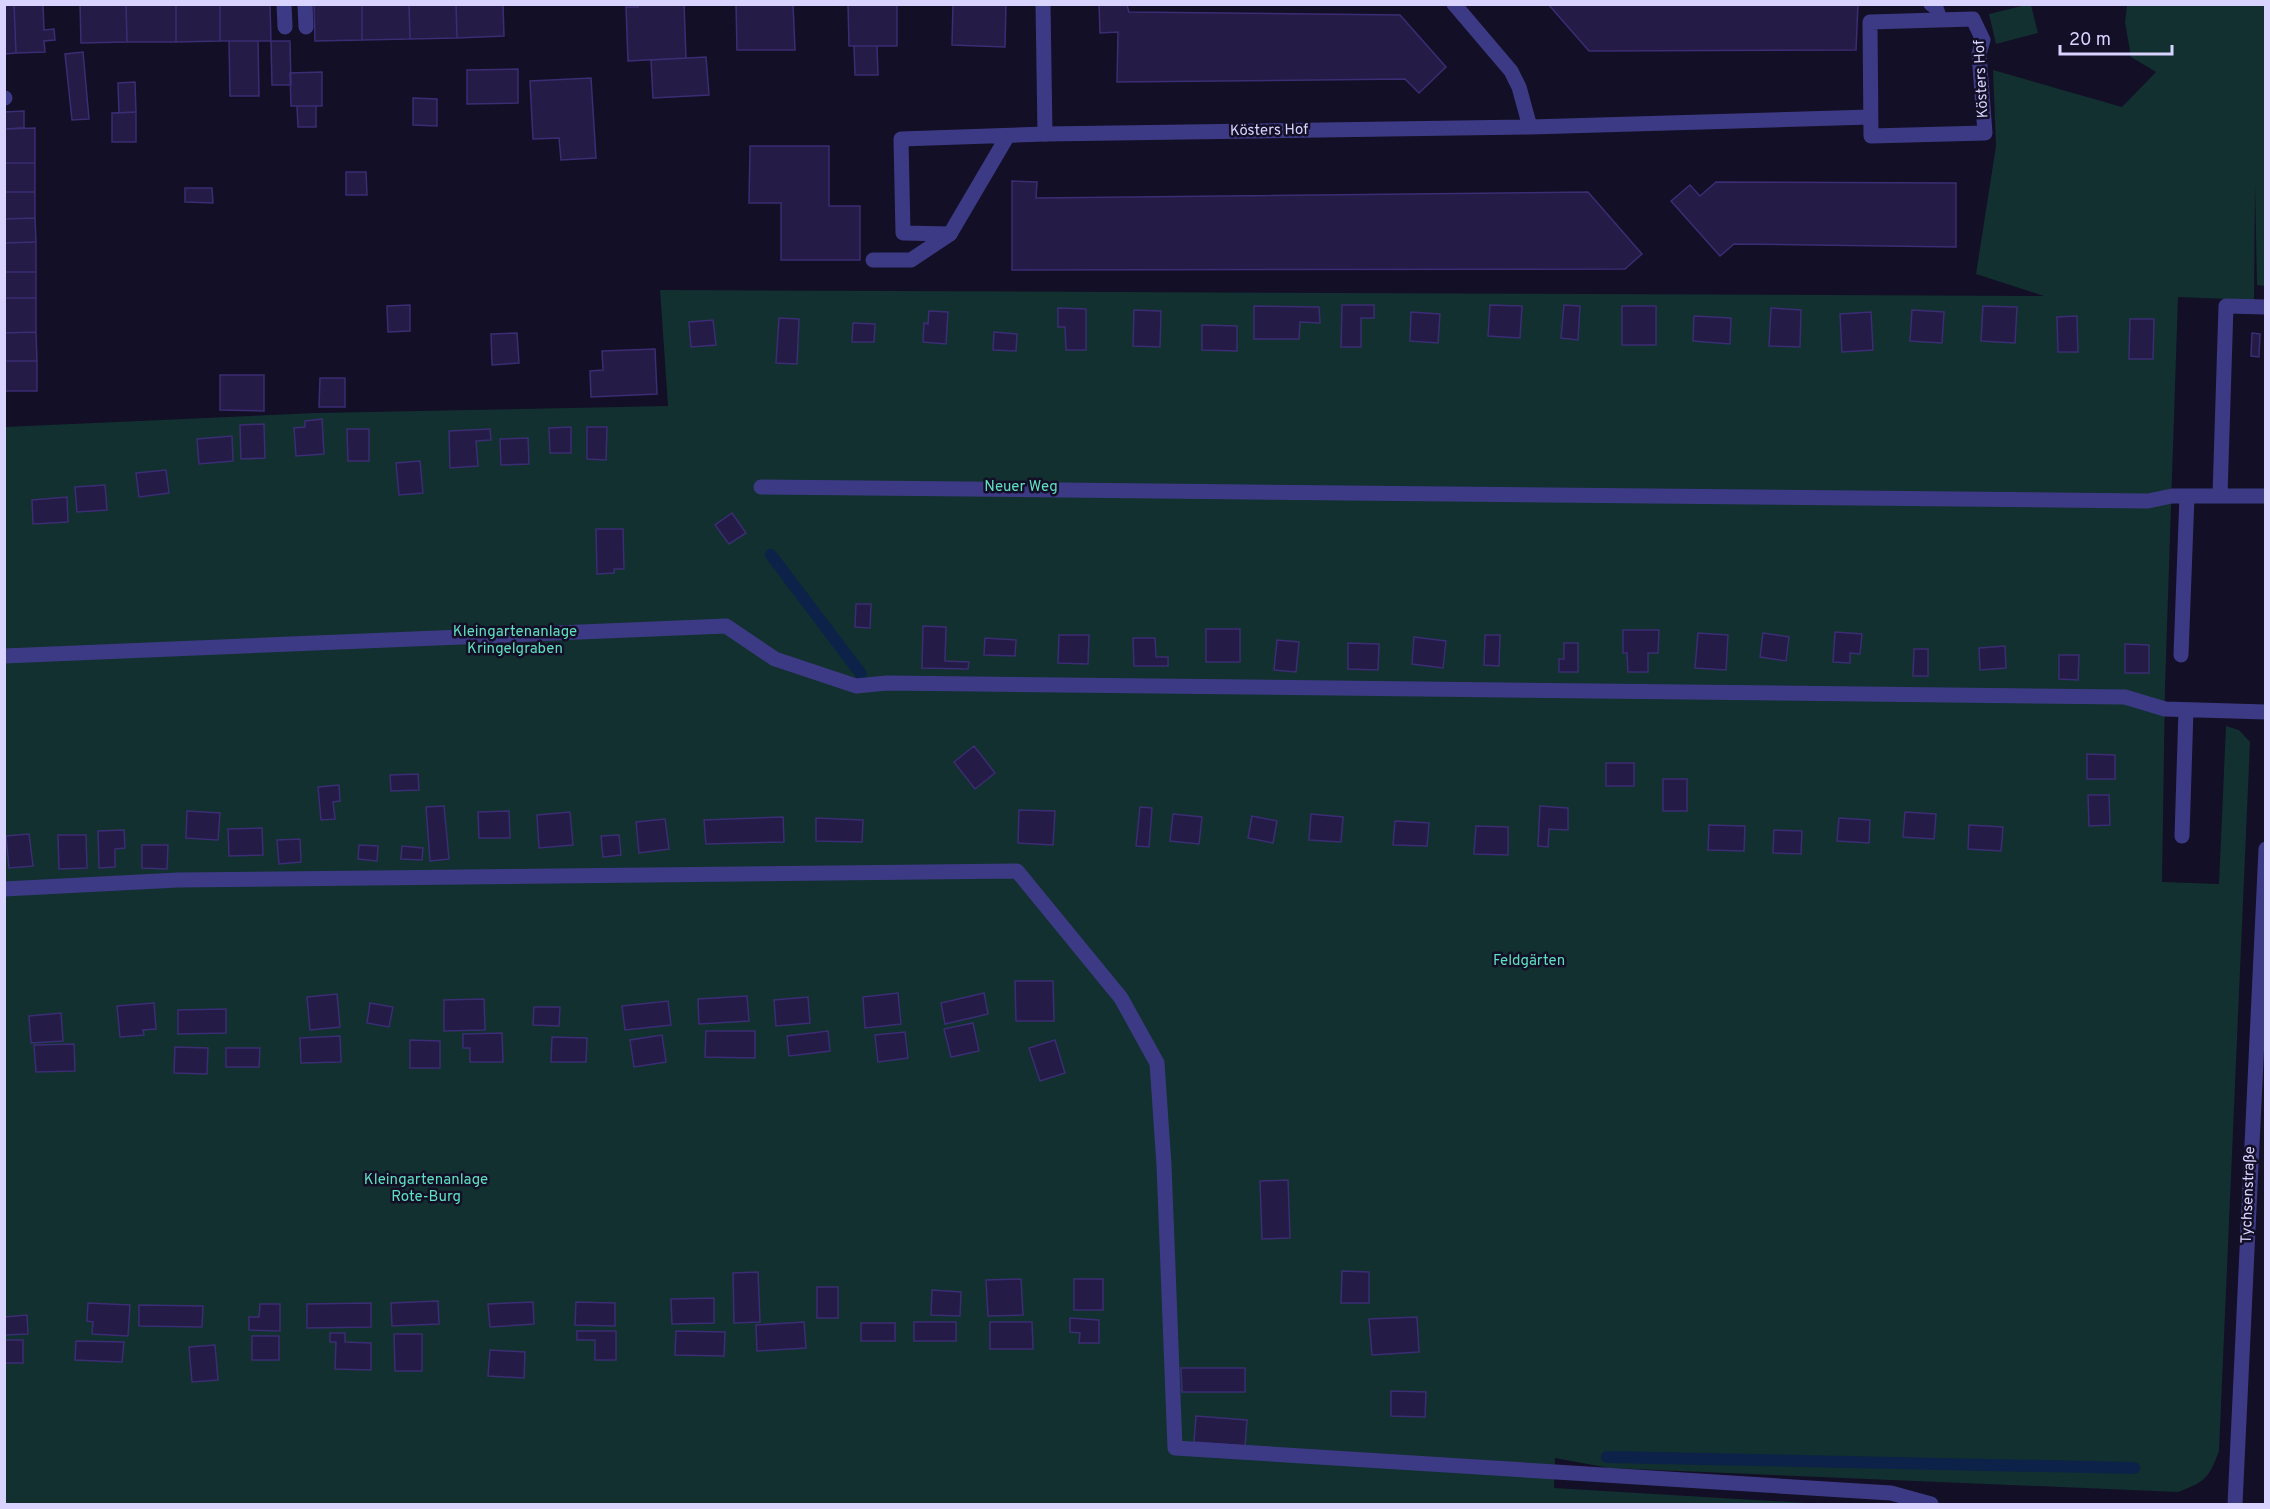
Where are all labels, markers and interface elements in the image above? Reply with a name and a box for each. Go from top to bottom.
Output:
scale bar [2060,18,2172,56]
text: 20 m [2069,29,2111,52]
street label: Kösters Hof [1970,39,1994,119]
street label: Kösters Hof [1230,121,1308,141]
park label: Neuer Weg [984,478,1058,497]
park label: Kleingartenanlage Kringelgraben [453,623,577,659]
park label: Feldgärten [1493,952,1565,971]
street label: Tychsenstraße [2238,1146,2260,1244]
park label: Kleingartenanlage Rote-Burg [364,1171,488,1207]

